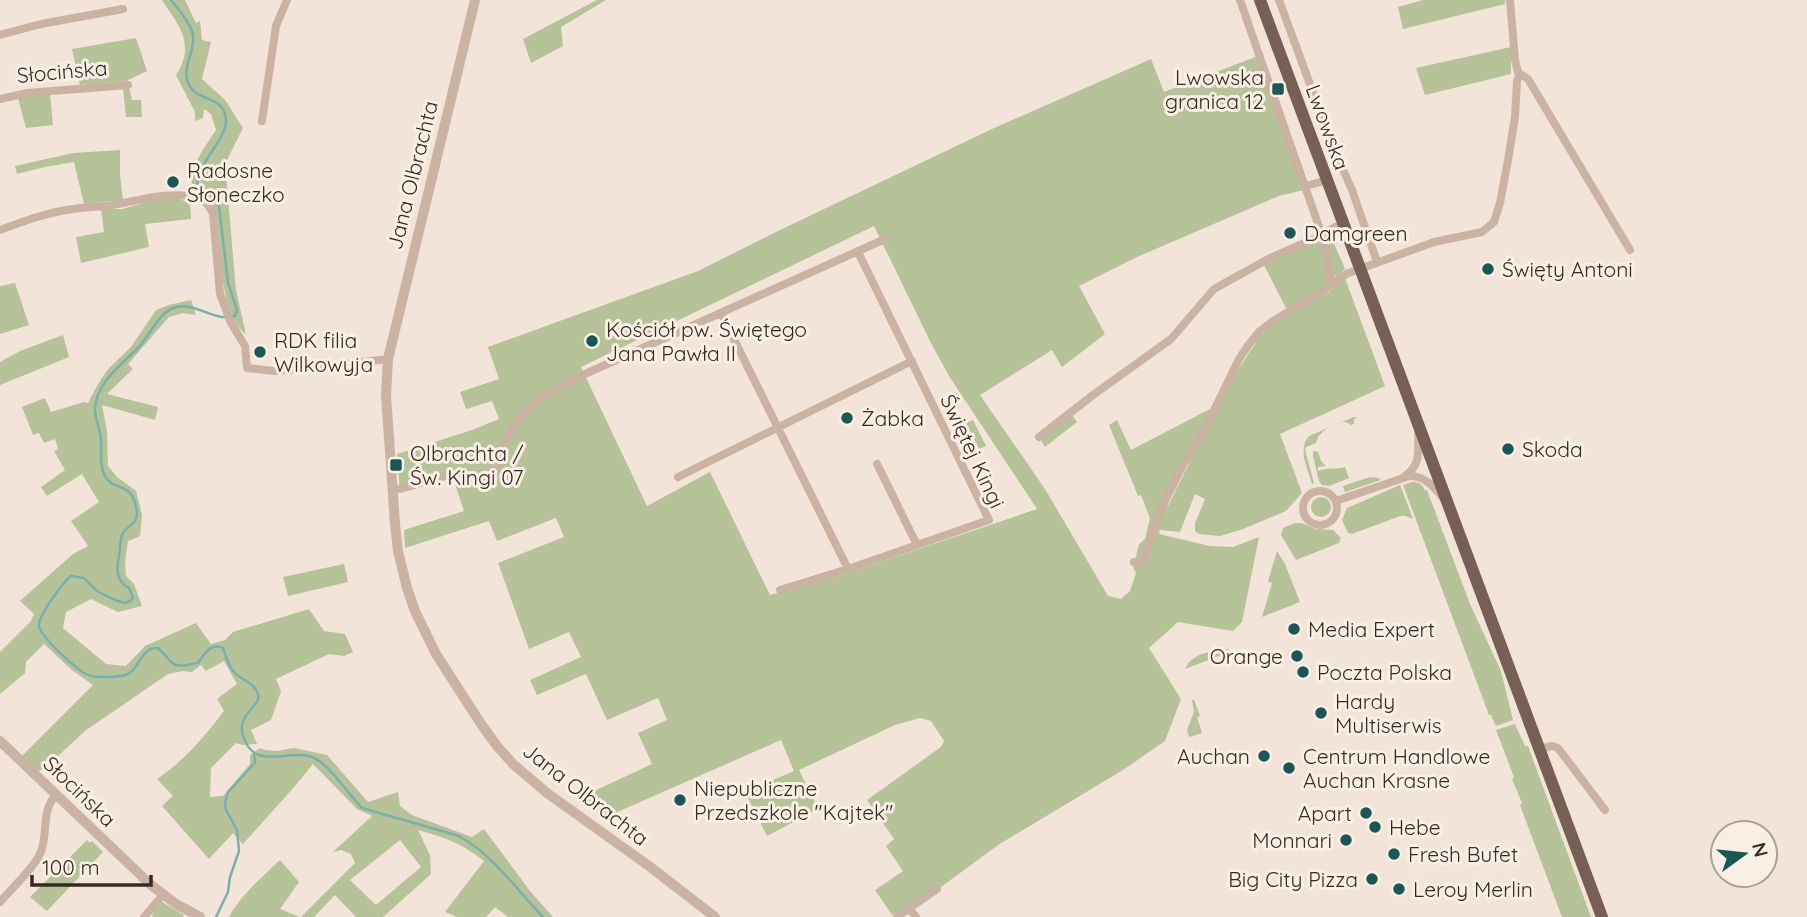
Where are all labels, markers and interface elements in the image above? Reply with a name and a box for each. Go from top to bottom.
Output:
street label: Słocińska [16,54,108,88]
place label: Lwowska granica 12 [1165,64,1264,114]
marker: Lwowska granica 12 [1270,81,1286,97]
street label: Lwowska [1301,81,1355,173]
street label: Jana Olbrachta [381,98,443,252]
place label: Radosne Słoneczko [187,157,285,207]
marker: Radosne Słoneczko [165,174,181,190]
place label: Damgreen [1304,220,1408,246]
marker: Damgreen [1282,225,1298,241]
place label: Święty Antoni [1502,256,1633,282]
marker: Święty Antoni [1480,261,1496,277]
place label: Kościół pw. Świętego Jana Pawła II [606,316,807,366]
place label: RDK filia Wilkowyja [274,327,373,377]
marker: Kościół pw. Świętego Jana Pawła II [584,333,600,349]
marker: RDK filia Wilkowyja [252,344,268,360]
street label: Świętej Kingi [935,390,1011,512]
place label: Żabka [861,405,924,431]
marker: Żabka [839,410,855,426]
place label: Skoda [1522,436,1583,462]
place label: Olbrachta / Św. Kingi 07 [410,440,524,490]
marker: Skoda [1500,441,1516,457]
marker: Olbrachta / Św. Kingi 07 [388,457,404,473]
place label: Media Expert [1308,616,1435,642]
marker: Media Expert [1286,621,1302,637]
place label: Orange [1210,643,1283,669]
marker: Orange [1289,648,1305,664]
place label: Poczta Polska [1317,659,1452,685]
marker: Poczta Polska [1295,664,1311,680]
place label: Hardy Multiserwis [1335,688,1442,738]
marker: Hardy Multiserwis [1313,705,1329,721]
street label: Jana Olbrachta [518,737,654,851]
place label: Auchan [1177,743,1250,769]
place label: Centrum Handlowe Auchan Krasne [1303,743,1490,793]
marker: Auchan [1256,748,1272,764]
street label: Słocińska [38,750,122,832]
marker: Centrum Handlowe Auchan Krasne [1281,760,1297,776]
place label: Niepubliczne Przedszkole "Kajtek" [694,775,893,825]
marker: Niepubliczne Przedszkole "Kajtek" [672,792,688,808]
place label: Apart [1298,800,1352,826]
marker: Apart [1358,805,1374,821]
place label: Hebe [1389,814,1441,840]
marker: Hebe [1367,819,1383,835]
north arrow [1709,819,1779,889]
place label: Monnari [1252,827,1332,853]
marker: Monnari [1338,832,1354,848]
text: N [1747,840,1774,859]
place label: Fresh Bufet [1408,841,1518,867]
scale bar [32,844,150,888]
marker: Fresh Bufet [1386,846,1402,862]
text: 100 m [42,854,100,880]
place label: Big City Pizza [1228,866,1358,892]
marker: Big City Pizza [1364,871,1380,887]
place label: Leroy Merlin [1413,876,1533,902]
marker: Leroy Merlin [1391,881,1407,897]

